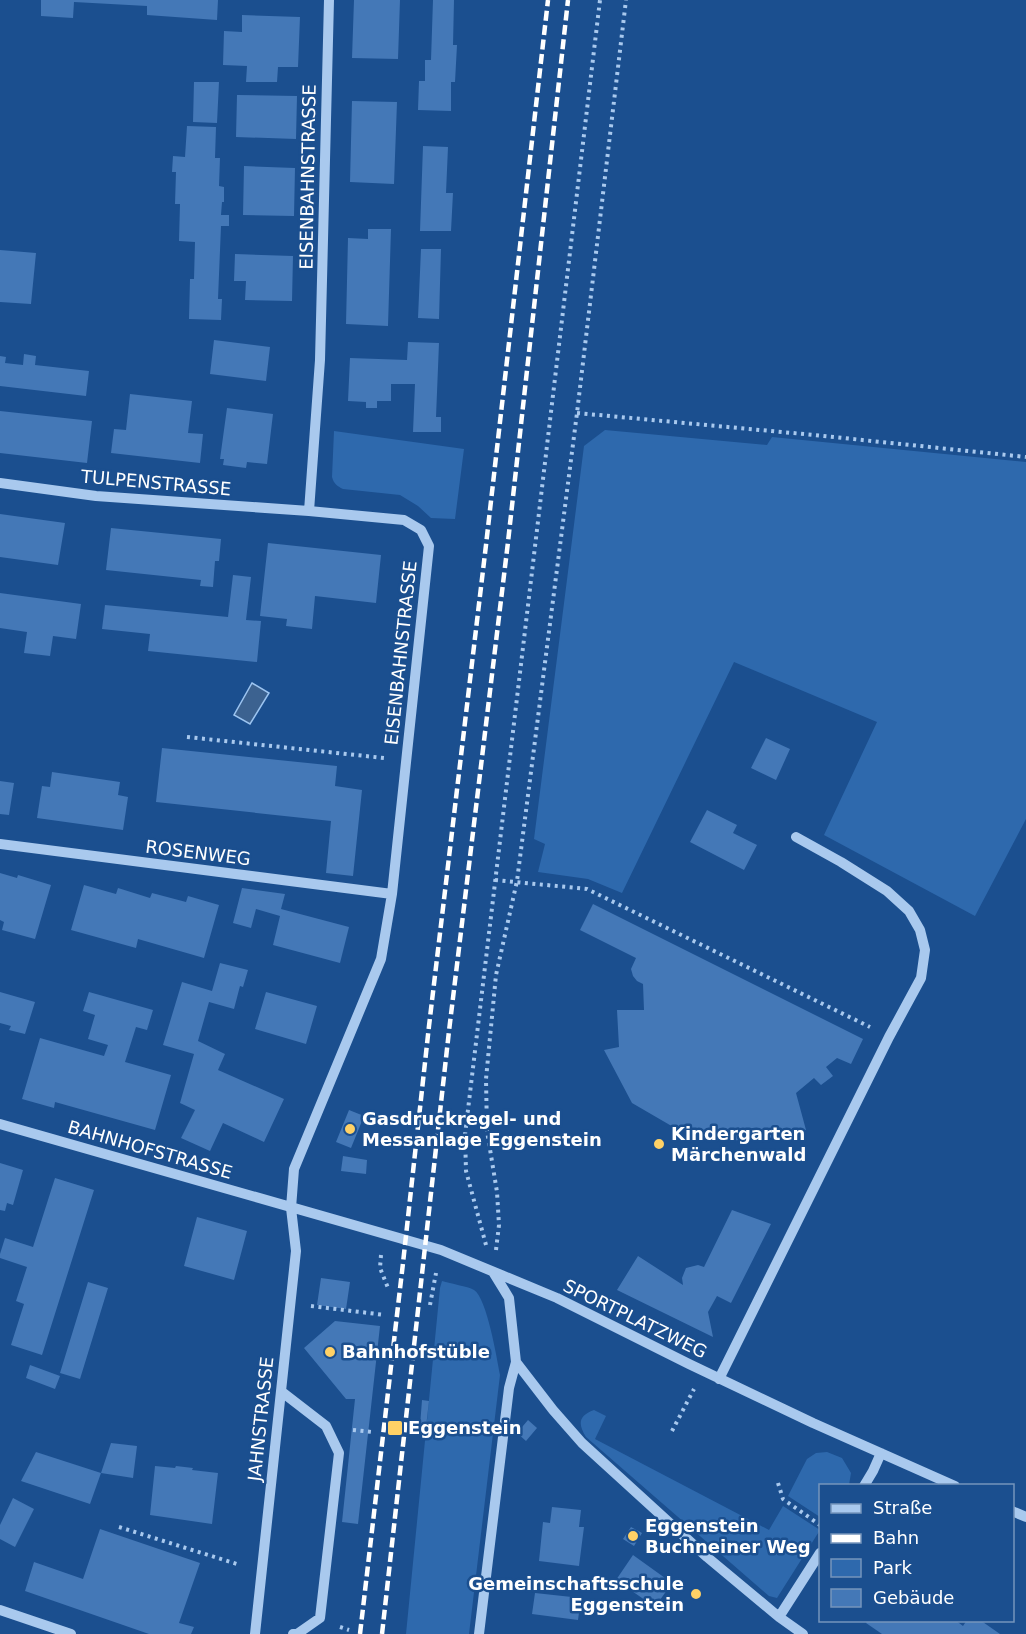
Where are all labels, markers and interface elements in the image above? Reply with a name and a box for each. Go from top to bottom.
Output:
street label: EISENBAHNSTRASSE [295,84,320,270]
street label: TULPENSTRASSE [79,465,232,500]
street label: EISENBAHNSTRASSE [380,560,421,746]
street label: ROSENWEG [144,836,252,869]
place label: Gasdruckregel- und Messanlage Eggenstein [362,1108,602,1150]
street label: BAHNHOFSTRASSE [65,1116,235,1183]
marker: Gasdruckregel- und Messanlage Eggenstein [343,1122,357,1136]
place label: Kindergarten Märchenwald [671,1123,806,1165]
marker: Kindergarten Märchenwald [652,1137,666,1151]
street label: SPORTPLATZWEG [560,1275,711,1362]
place label: Bahnhofstüble [342,1341,490,1362]
marker: Bahnhofstüble [323,1345,337,1359]
street label: JAHNSTRASSE [243,1356,277,1483]
place label: Eggenstein [408,1417,522,1438]
marker: Eggenstein [386,1419,404,1437]
legend [819,1484,1014,1622]
text: Straße [873,1497,932,1518]
place label: Eggenstein Buchneiner Weg [645,1515,811,1557]
text: Bahn [873,1527,919,1548]
marker: Eggenstein Buchneiner Weg [626,1529,640,1543]
text: Park [873,1557,912,1578]
place label: Gemeinschaftsschule Eggenstein [468,1573,684,1615]
marker: Gemeinschaftsschule Eggenstein [689,1587,703,1601]
text: Gebäude [873,1587,954,1608]

